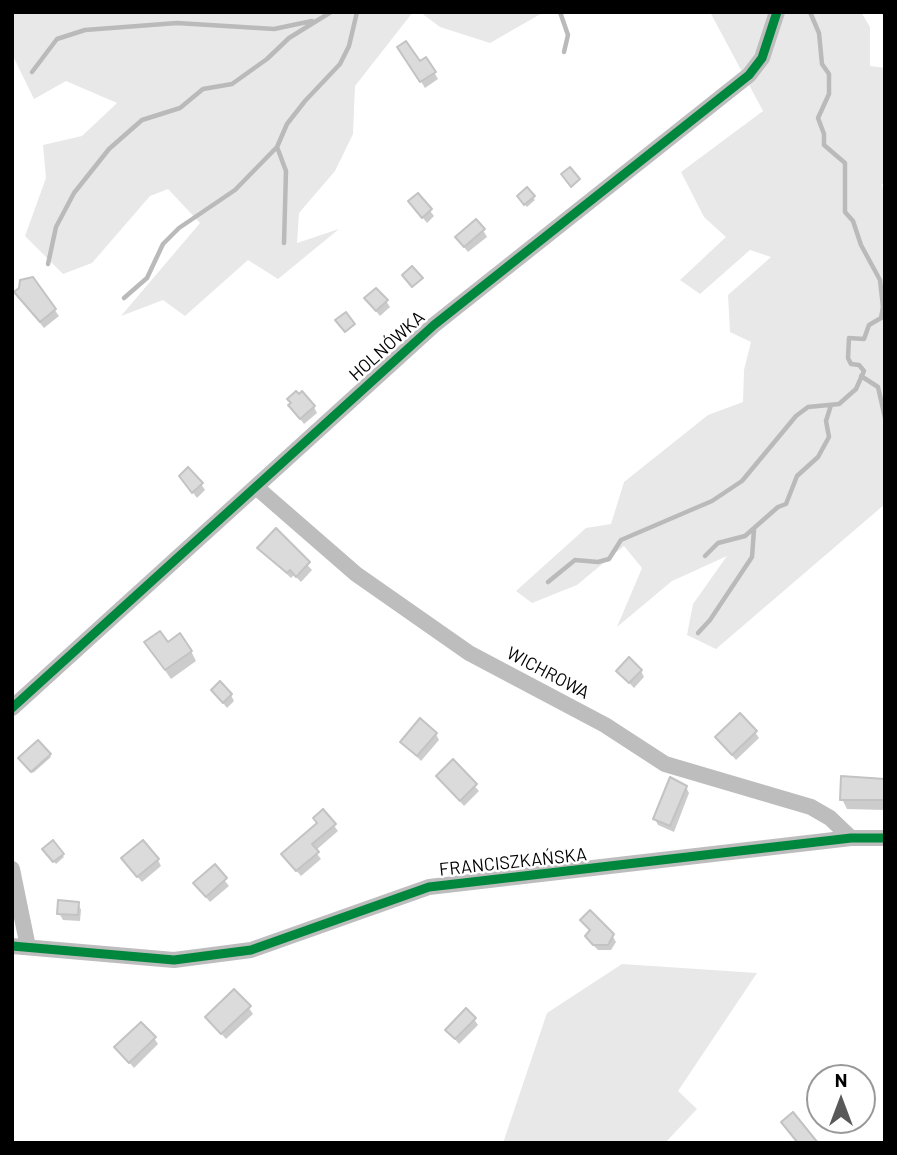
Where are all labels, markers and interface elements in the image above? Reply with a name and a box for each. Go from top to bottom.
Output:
street label: HOLNÓWKA [345,306,429,386]
street label: WICHROWA [503,642,593,704]
street label: FRANCISZKAŃSKA [438,843,588,881]
north arrow [806,1064,876,1134]
text: N [835,1068,847,1091]

